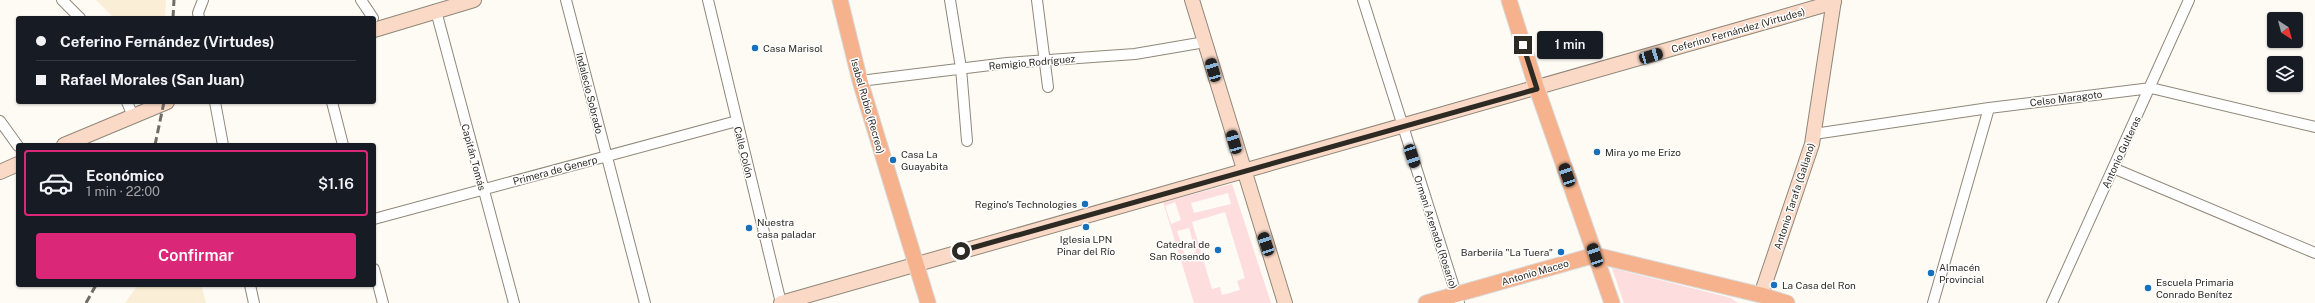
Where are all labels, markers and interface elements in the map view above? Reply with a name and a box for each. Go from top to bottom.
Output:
street label: Ceferino Fernández (Virtudes) [1670,5,1806,55]
north arrow [2267,12,2303,48]
map controls [2267,12,2303,92]
callout: 1 min [1537,31,1603,59]
text: Ceferino Fernández (Virtudes) [60,33,275,50]
route end [1514,36,1532,54]
text: 1 min [1555,37,1585,52]
place label: Casa Marisol [763,42,823,54]
marker: Casa Marisol [750,43,760,53]
car [1638,47,1664,65]
street label: Indalecio Sobrado [574,51,606,135]
street label: Remigio Rodríguez [988,52,1076,72]
button: layers [2267,56,2303,92]
street label: Isabel Rubio (Recreo) [849,57,887,155]
car [1204,57,1222,83]
text: Rafael Morales (San Juan) [60,71,245,88]
street label: Celso Maragoto [2029,88,2103,108]
street label: Antonio Gulteras [2099,114,2143,190]
street label: Capitán Tomás [459,122,489,192]
street label: Calle Colón [732,125,756,179]
car [1225,129,1243,155]
street label: Antonio Tarafa (Galiano) [1771,141,1817,251]
car [1403,143,1421,169]
place label: Mira yo me Erizo [1605,146,1681,158]
marker: Mira yo me Erizo [1592,147,1602,157]
place label: Casa La Guayabita [901,148,948,172]
street label: Primera de Generp [511,153,599,187]
marker: Casa La Guayabita [888,155,898,165]
car [1557,162,1577,188]
icon: car [38,165,74,201]
text: Económico [86,167,164,184]
street label: Ormani Arenado (Rosario) [1412,174,1460,290]
text: $1.16 [318,175,354,192]
text: 1 min · 22:00 [86,184,160,199]
place label: Regino's Technologies [975,198,1077,210]
marker: Regino's Technologies [1080,199,1090,209]
place label: Nuestra casa paladar [757,216,816,240]
marker: Iglesia LPN Pinar del Río [1081,222,1091,232]
marker: Nuestra casa paladar [744,223,754,233]
car [1257,231,1275,257]
button: Confirmar [36,233,356,279]
place label: Iglesia LPN Pinar del Río [1057,233,1115,257]
place label: Catedral de San Rosendo [1149,238,1210,262]
route start [952,242,970,260]
car [1586,242,1604,268]
marker: Catedral de San Rosendo [1213,245,1223,255]
place label: Barberiía "La Tuera" [1461,246,1553,258]
marker: Barberiía "La Tuera" [1556,247,1566,257]
street label: Antonio Maceo [1500,257,1570,287]
place label: Almacén Provincial [1939,261,1985,285]
marker: Almacén Provincial [1926,268,1936,278]
place label: Escuela Primaria Conrado Benítez [2156,276,2234,300]
place label: La Casa del Ron [1782,279,1856,291]
marker: La Casa del Ron [1769,280,1779,290]
marker: Escuela Primaria Conrado Benítez [2143,283,2153,293]

